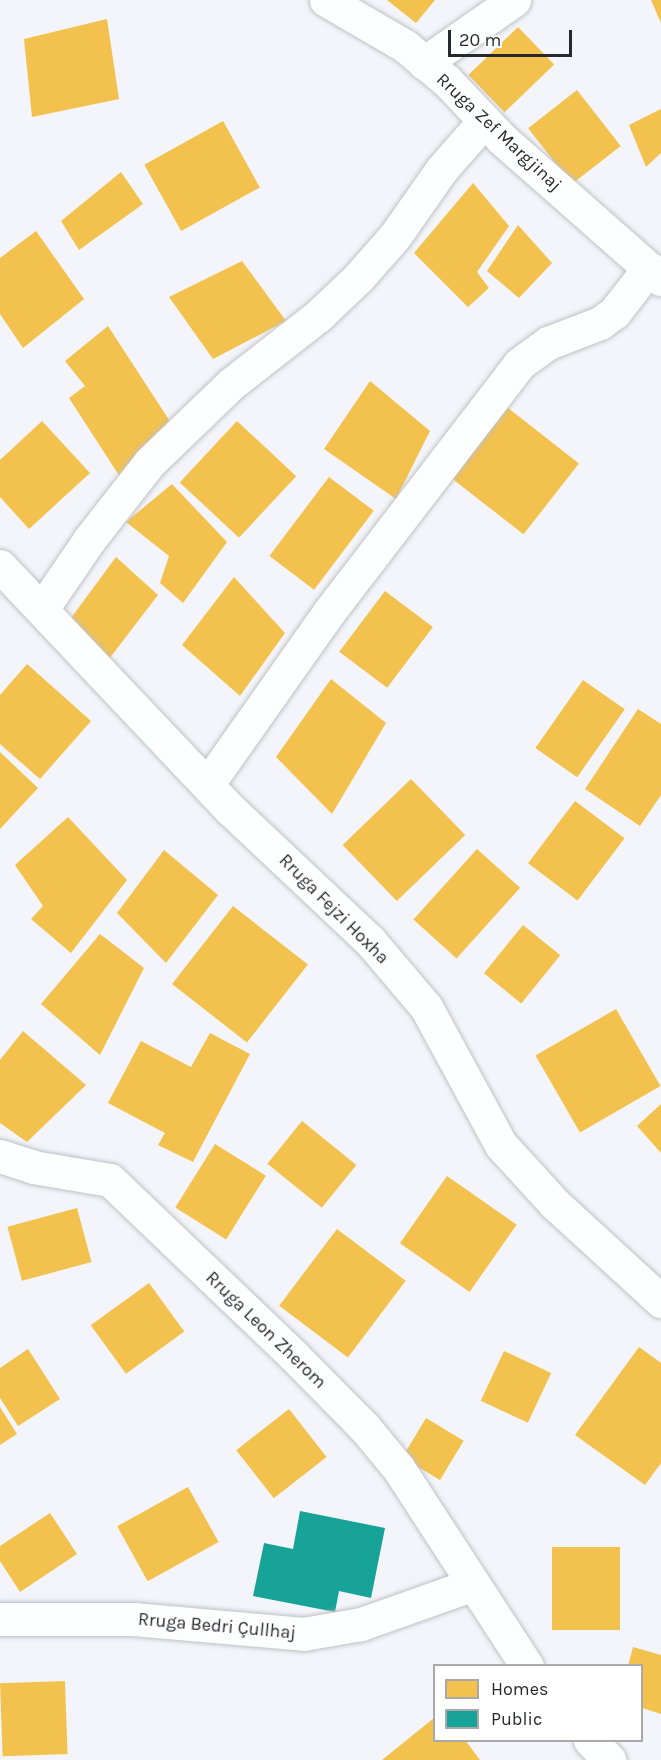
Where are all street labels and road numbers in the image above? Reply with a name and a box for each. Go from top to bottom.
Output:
street label: Rruga Zef Margjinaj [432,68,566,196]
street label: Rruga Fejzi Hoxha [275,850,393,968]
street label: Rruga Leon Zherom [201,1267,331,1393]
street label: Rruga Bedri Çullhaj [137,1608,297,1644]

